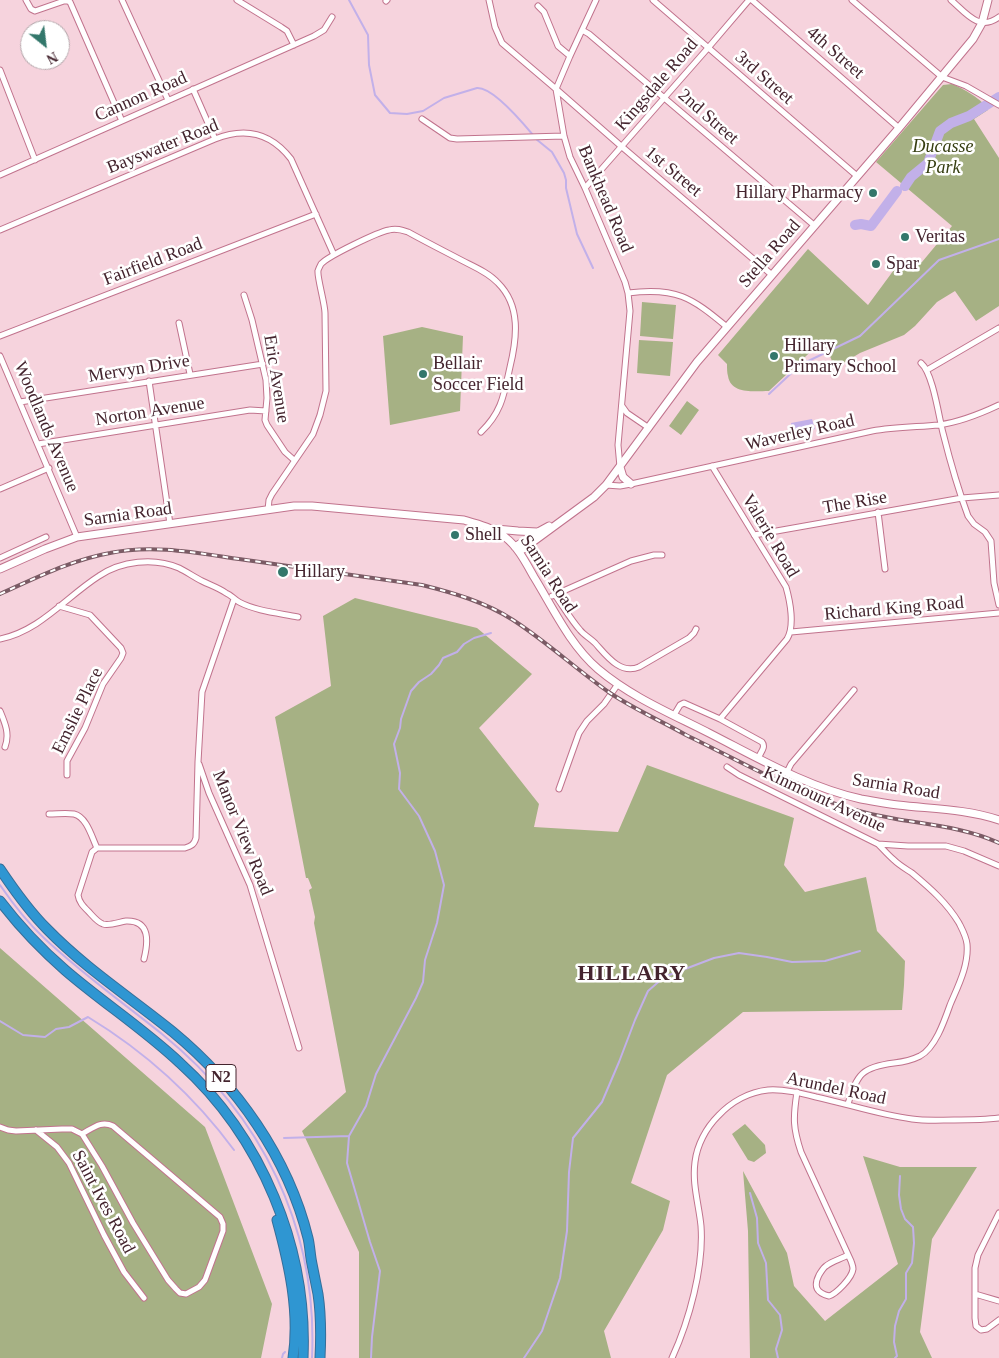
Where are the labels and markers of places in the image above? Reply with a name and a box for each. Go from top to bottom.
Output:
place label: Hillary Pharmacy [736,182,863,204]
marker: Hillary Pharmacy [867,187,879,199]
place label: Veritas [915,226,965,248]
marker: Veritas [899,231,911,243]
place label: Spar [886,253,919,275]
marker: Spar [870,258,882,270]
place label: Hillary Primary School [784,335,896,378]
marker: Hillary Primary School [768,350,780,362]
place label: Bellair Soccer Field [433,353,523,396]
marker: Bellair Soccer Field [417,368,429,380]
place label: Shell [465,524,502,546]
marker: Shell [449,529,461,541]
place label: Hillary [294,561,345,583]
marker: Hillary [276,565,290,579]

